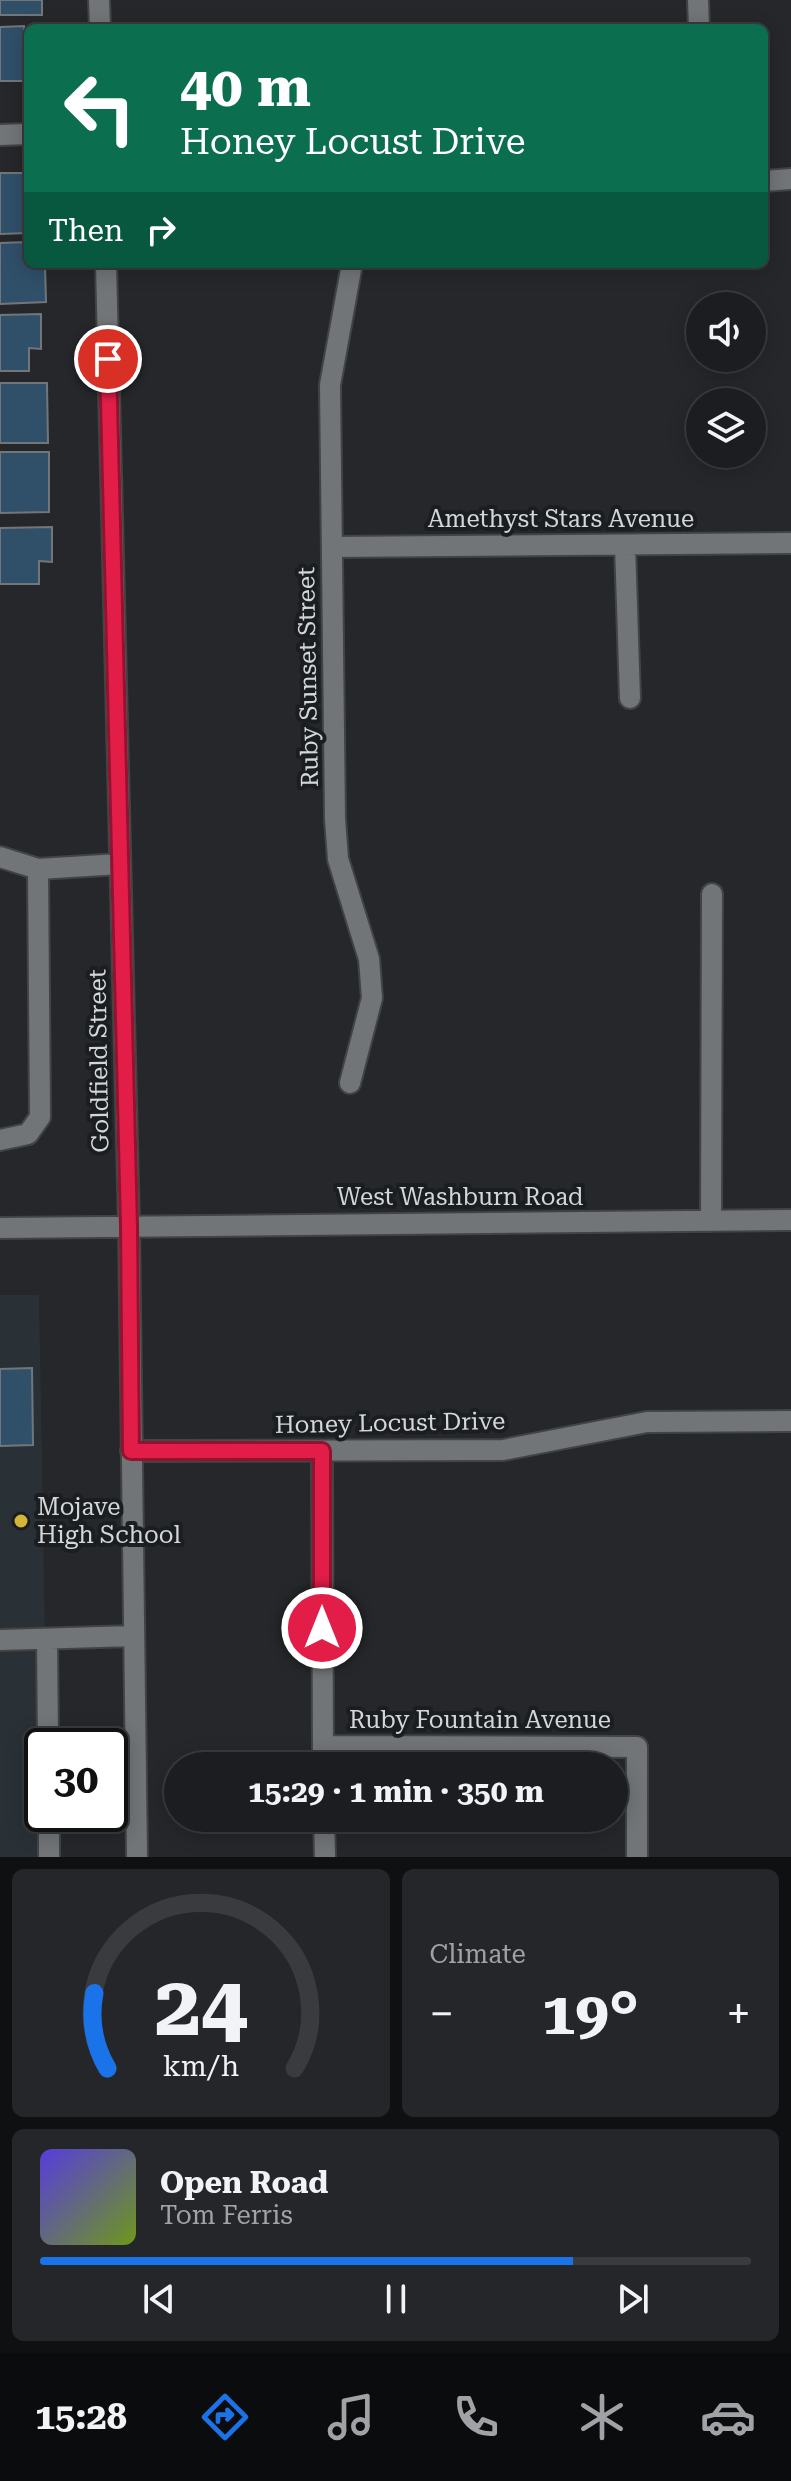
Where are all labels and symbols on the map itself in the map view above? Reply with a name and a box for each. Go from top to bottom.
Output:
pin [74,325,142,393]
street label: Amethyst Stars Avenue [428,505,694,533]
street label: Ruby Sunset Street [292,567,324,787]
street label: Goldfield Street [83,969,115,1153]
street label: West Washburn Road [337,1183,583,1211]
street label: Honey Locust Drive [275,1407,505,1439]
place label: Mojave High School [37,1493,181,1549]
marker: Mojave High School [12,1512,30,1530]
position arrow [280,1586,364,1670]
street label: Ruby Fountain Avenue [349,1706,611,1734]
speed limit sign: 30 [24,1728,128,1832]

